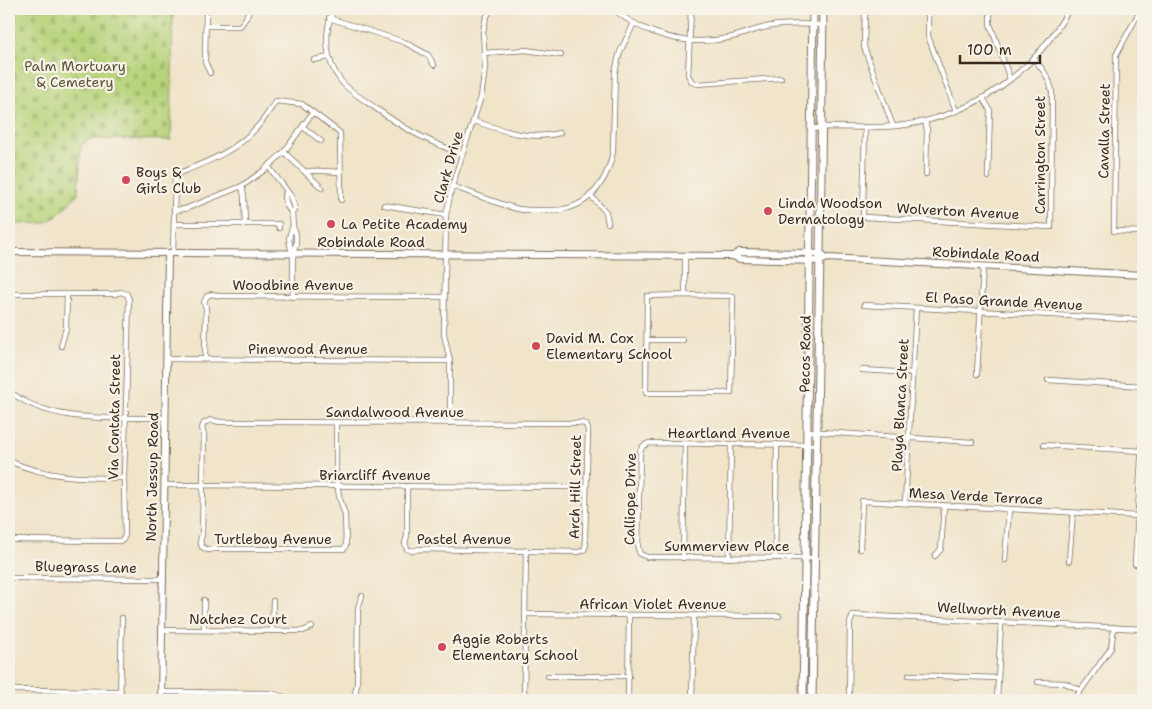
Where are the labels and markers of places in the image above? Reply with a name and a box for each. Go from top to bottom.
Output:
place label: Boys & Girls Club [136,163,201,197]
marker: Boys & Girls Club [120,174,132,186]
place label: Linda Woodson Dermatology [778,194,883,228]
marker: Linda Woodson Dermatology [762,205,774,217]
place label: La Petite Academy [341,215,467,233]
marker: La Petite Academy [325,218,337,230]
place label: David M. Cox Elementary School [546,329,673,363]
marker: David M. Cox Elementary School [530,340,542,352]
place label: Aggie Roberts Elementary School [452,630,579,664]
marker: Aggie Roberts Elementary School [436,641,448,653]

